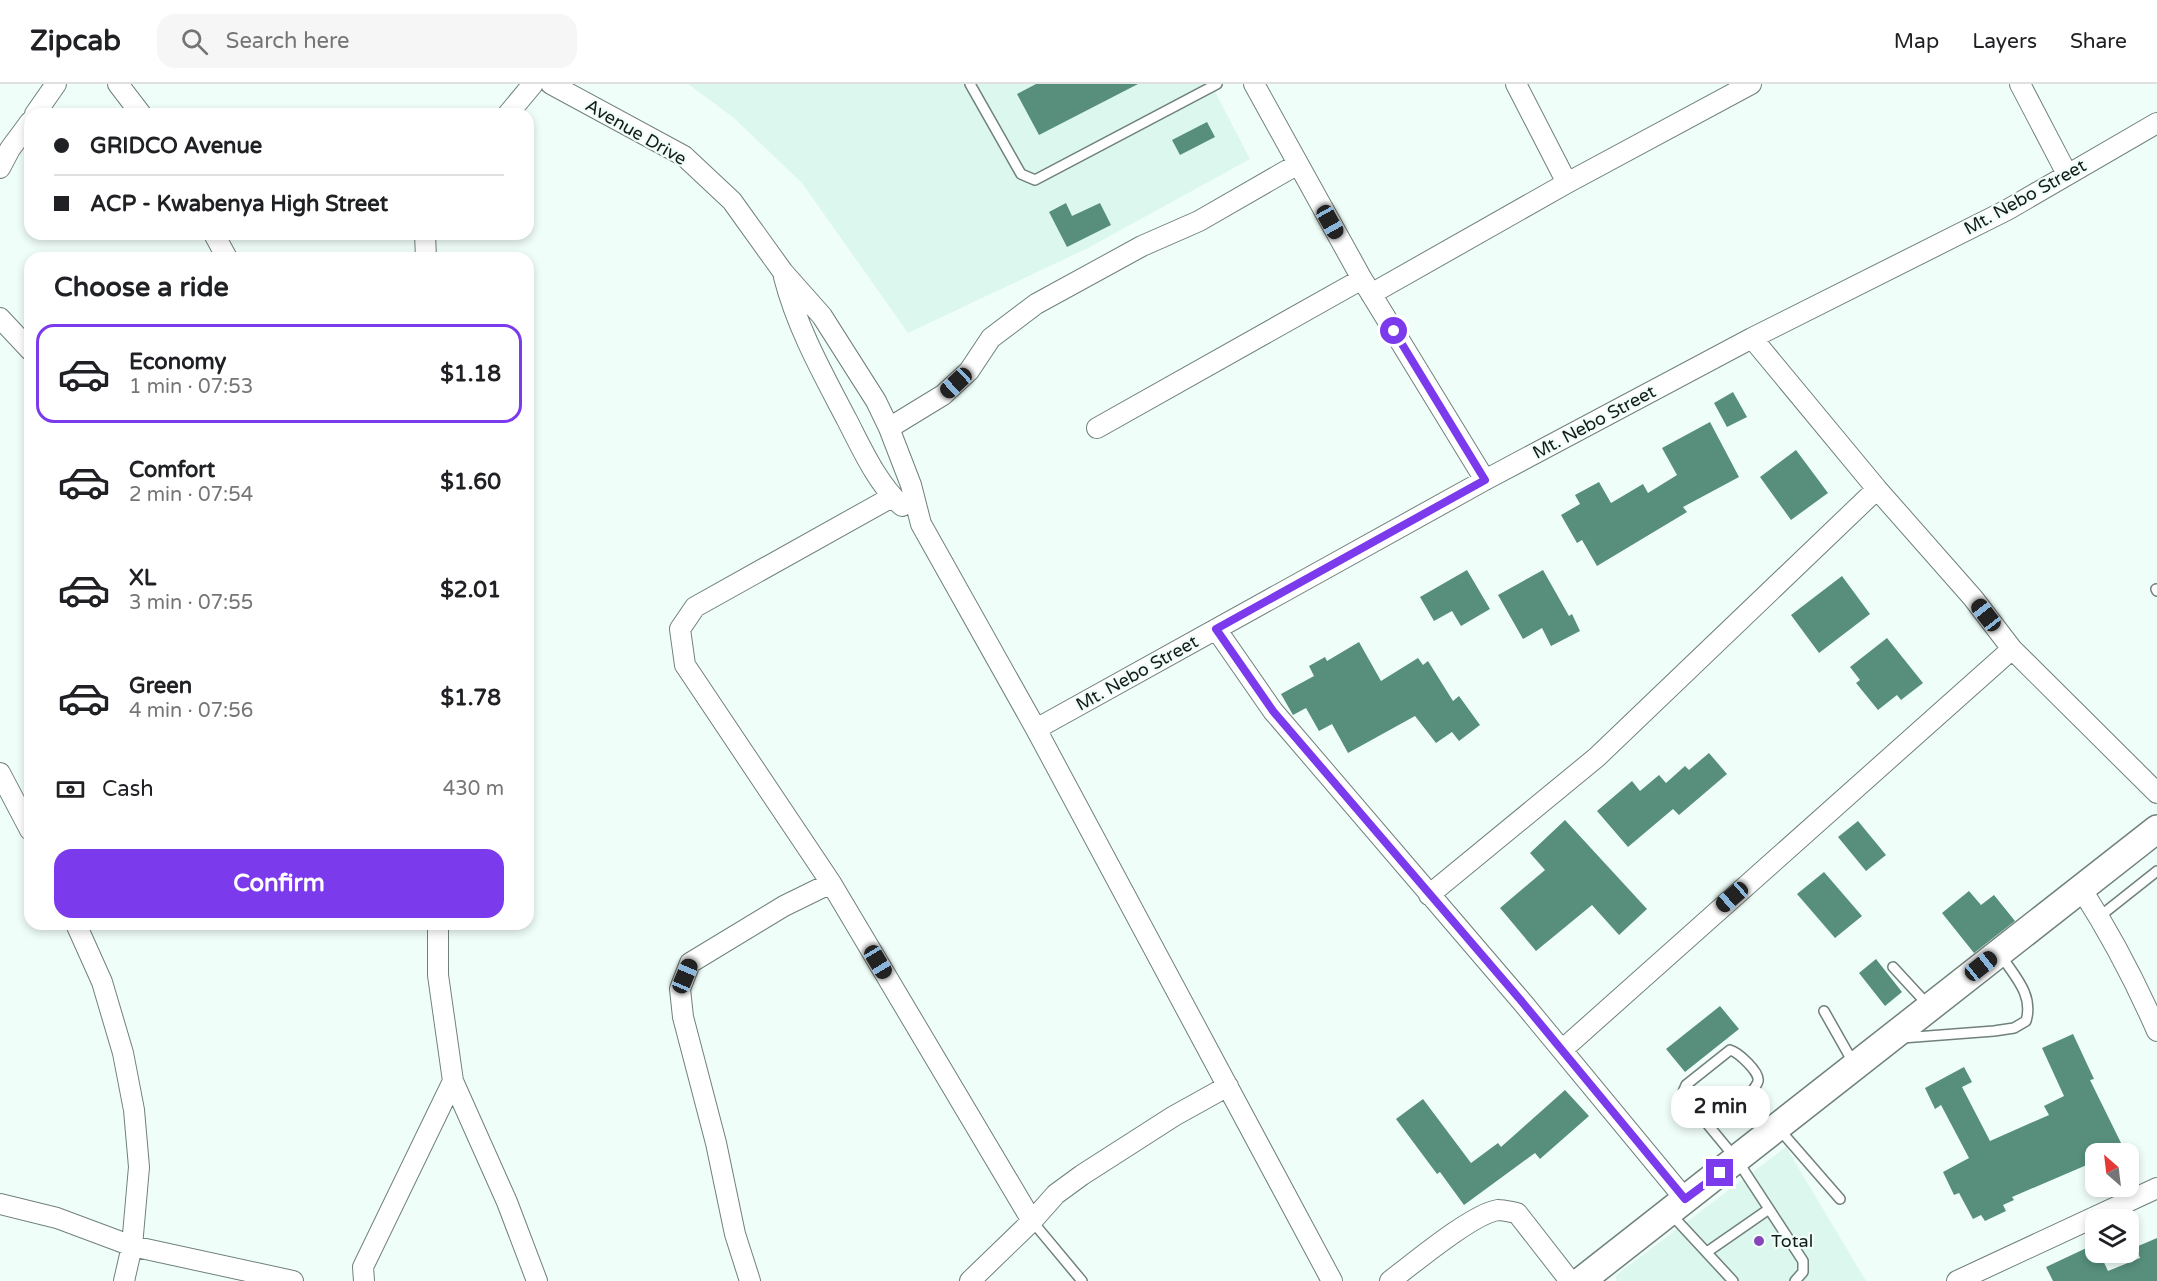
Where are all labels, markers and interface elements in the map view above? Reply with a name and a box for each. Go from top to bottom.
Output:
search box [157,14,577,68]
text: Zipcab [30,24,121,58]
icon: search [178,25,211,58]
text: Search here [226,28,350,54]
text: Map [1894,29,1939,54]
text: Layers [1972,29,2037,54]
text: Share [2070,29,2127,54]
street label: Avenue Drive [581,94,691,170]
text: GRIDCO Avenue [90,133,262,159]
street label: Mt. Nebo Street [1960,154,2090,240]
text: ACP - Kwabenya High Street [90,191,388,217]
car [1313,202,1347,242]
text: Choose a ride [54,271,229,304]
route start [1380,317,1407,344]
icon: car [57,347,111,401]
text: Economy [129,349,226,375]
text: $1.18 [440,361,501,387]
car [937,364,975,402]
text: 1 min · 07:53 [129,375,253,399]
street label: Mt. Nebo Street [1529,380,1659,464]
icon: car [57,455,111,509]
text: Comfort [129,457,215,483]
text: $1.60 [440,469,501,495]
text: 2 min · 07:54 [129,483,253,507]
icon: car [57,563,111,617]
text: XL [129,565,156,591]
text: $2.01 [440,577,501,603]
text: 3 min · 07:55 [129,591,253,615]
car [1968,595,2004,635]
street label: Mt. Nebo Street [1072,630,1202,716]
icon: car [57,671,111,725]
text: Green [129,673,192,699]
text: $1.78 [440,685,501,711]
text: 4 min · 07:56 [129,699,253,723]
icon: cash [54,773,87,806]
text: Cash [102,776,154,802]
text: 430 m [443,777,504,801]
button: Confirm [54,849,504,918]
car [1713,878,1751,916]
car [861,942,895,982]
car [1961,948,2001,984]
car [670,956,700,996]
callout: 2 min [1670,1086,1770,1128]
text: 2 min [1694,1095,1747,1119]
north arrow [2085,1143,2139,1197]
map controls [2085,1143,2139,1263]
route end [1706,1159,1733,1186]
button: layers [2085,1209,2139,1263]
place label: Total [1771,1230,1813,1252]
marker: Total [1752,1234,1766,1248]

